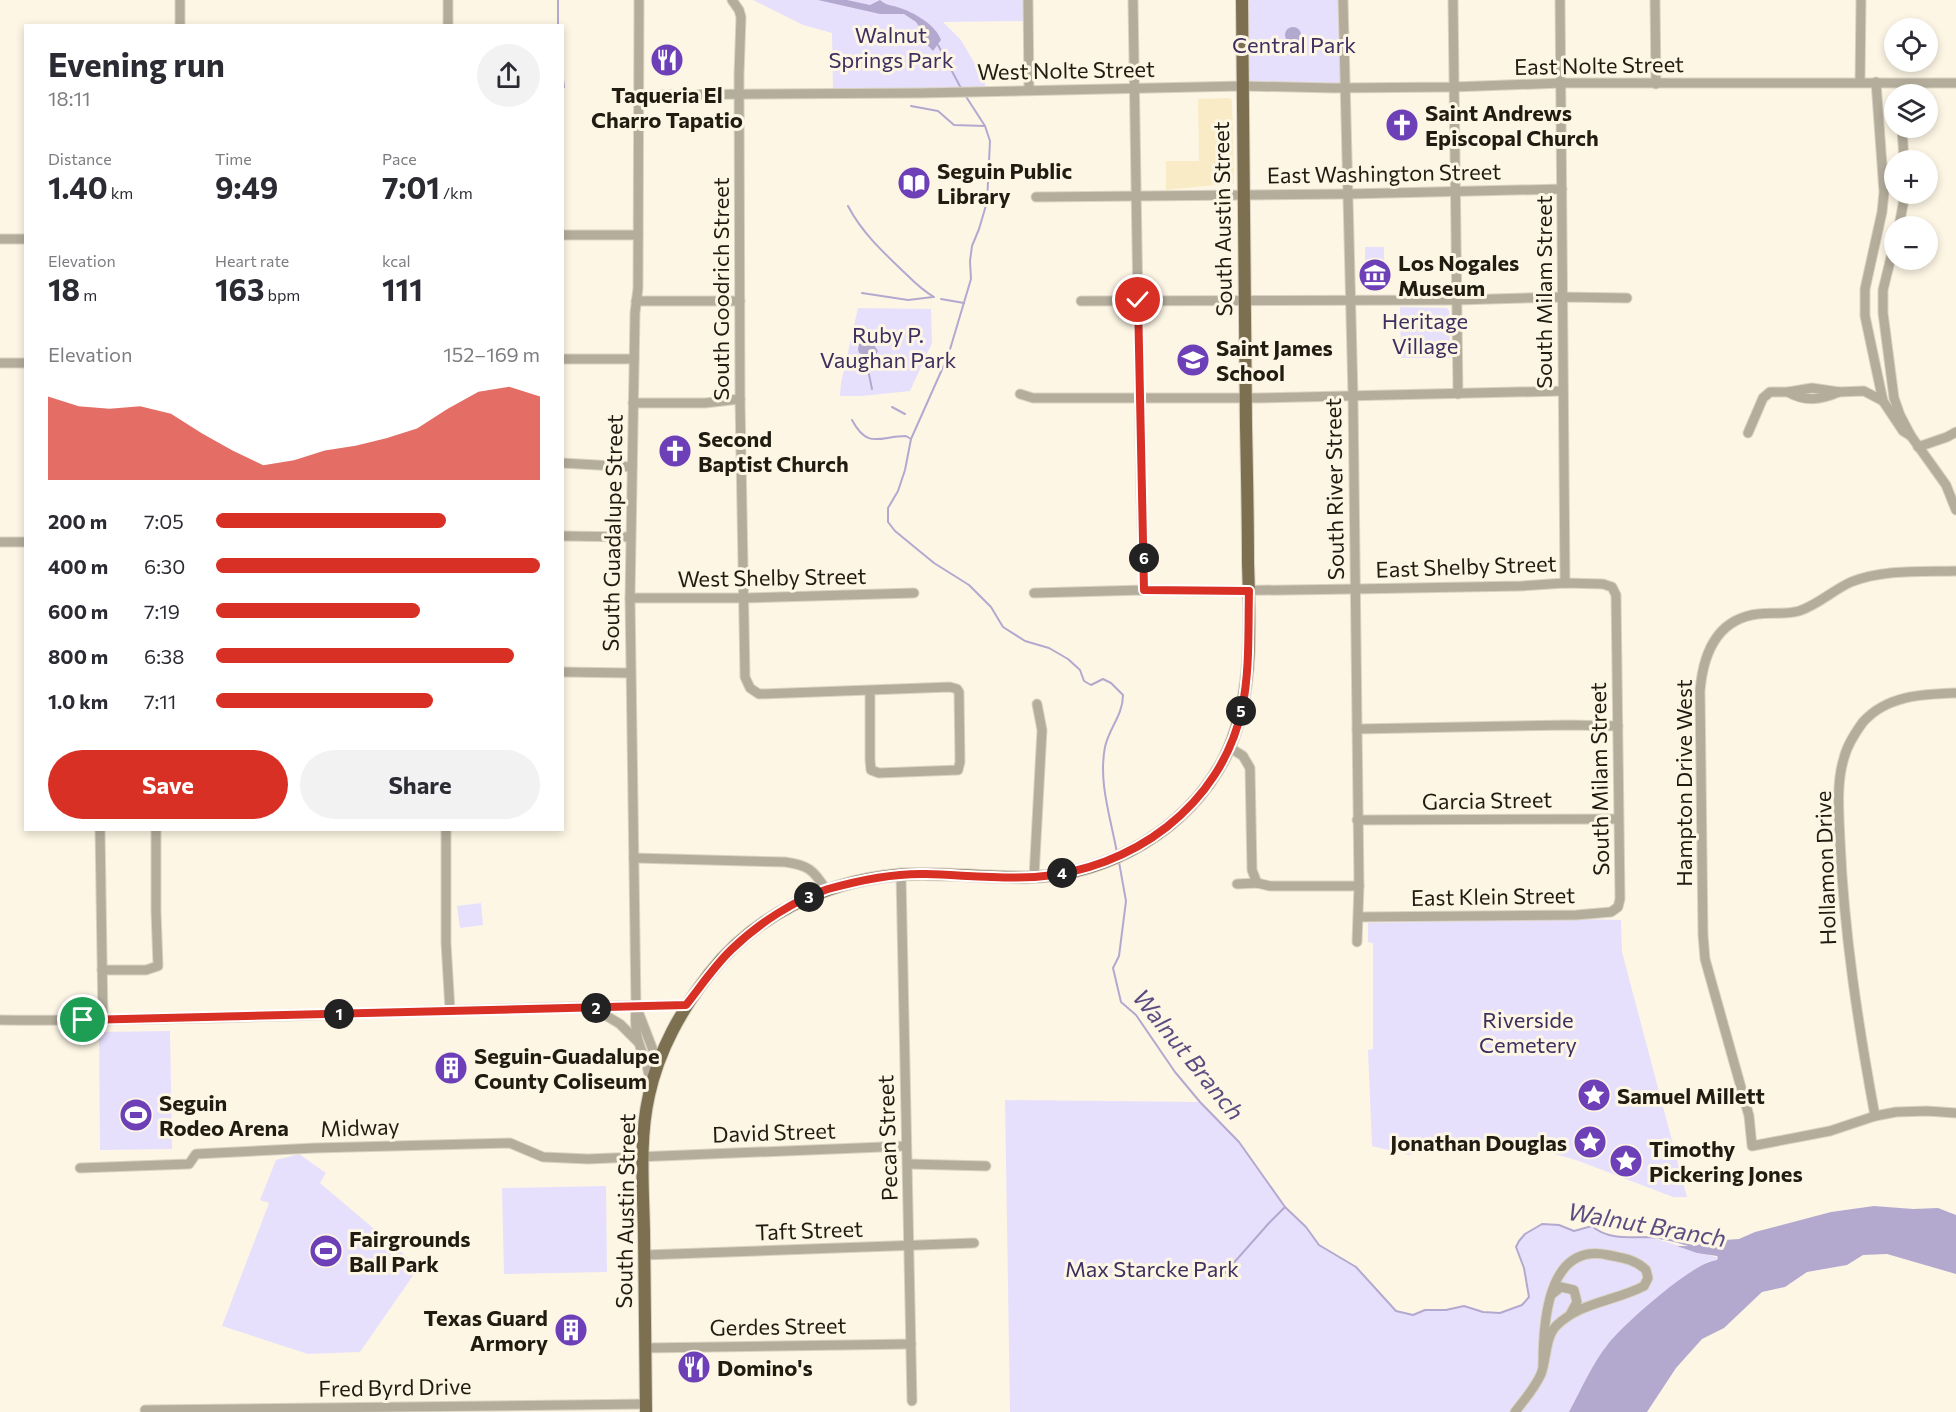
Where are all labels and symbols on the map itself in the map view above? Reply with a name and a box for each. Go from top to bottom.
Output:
park label: Walnut Springs Park [828,21,954,73]
park label: Central Park [1232,31,1356,58]
restaurant icon: Taqueria El Charro Tapatio [649,42,685,78]
street label: East Nolte Street [1514,50,1684,80]
street label: West Nolte Street [977,55,1155,85]
place label: Taqueria El Charro Tapatio [591,81,743,133]
place label: Saint Andrews Episcopal Church [1425,99,1599,151]
church icon: Saint Andrews Episcopal Church [1384,107,1420,143]
street label: South Austin Street [1207,121,1237,317]
place label: Seguin Public Library [937,157,1072,209]
street label: East Washington Street [1267,157,1501,189]
library icon: Seguin Public Library [896,165,932,201]
street label: South Goodrich Street [707,177,734,401]
street label: South Milam Street [1530,195,1557,389]
place label: Los Nogales Museum [1398,249,1519,301]
museum icon: Los Nogales Museum [1357,257,1393,293]
pin [1112,274,1163,325]
park label: Heritage Village [1382,307,1468,359]
park label: Ruby P. Vaughan Park [820,321,956,373]
place label: Saint James School [1216,334,1333,386]
school or university icon: Saint James School [1175,342,1211,378]
street label: South River Street [1319,398,1349,580]
street label: South Guadalupe Street [596,414,628,652]
place label: Second Baptist Church [698,425,849,477]
church icon: Second Baptist Church [657,433,693,469]
pin: 6 [1129,543,1159,573]
street label: East Shelby Street [1375,549,1557,583]
street label: West Shelby Street [677,562,867,592]
street label: Hampton Drive West [1670,679,1697,887]
street label: South Milam Street [1584,682,1614,876]
pin: 5 [1226,696,1256,726]
street label: Garcia Street [1422,785,1552,815]
street label: Hollamon Drive [1809,790,1841,946]
pin: 4 [1047,858,1077,888]
street label: East Klein Street [1411,881,1575,911]
pin: 3 [794,882,824,912]
water label: Walnut Branch [1127,983,1251,1125]
pin: 2 [581,993,611,1023]
pin [57,994,108,1045]
pin: 1 [324,999,354,1029]
park label: Riverside Cemetery [1479,1006,1577,1058]
place label: Seguin-Guadalupe County Coliseum [474,1042,659,1094]
building icon: Seguin-Guadalupe County Coliseum [433,1050,469,1086]
street label: Pecan Street [871,1074,903,1202]
place icon: Samuel Millett [1576,1077,1612,1113]
place label: Samuel Millett [1617,1082,1765,1109]
place label: Seguin Rodeo Arena [159,1089,289,1141]
sports icon: Seguin Rodeo Arena [118,1097,154,1133]
street label: Midway [320,1112,400,1142]
street label: South Austin Street [610,1113,640,1309]
street label: David Street [712,1116,836,1148]
place icon: Jonathan Douglas [1572,1124,1608,1160]
place label: Jonathan Douglas [1390,1129,1567,1156]
place label: Timothy Pickering Jones [1649,1135,1803,1187]
place icon: Timothy Pickering Jones [1608,1143,1644,1179]
water label: Walnut Branch [1566,1196,1728,1252]
street label: Taft Street [755,1215,863,1245]
place label: Fairgrounds Ball Park [349,1225,470,1277]
sports icon: Fairgrounds Ball Park [308,1233,344,1269]
park label: Max Starcke Park [1065,1255,1239,1282]
place label: Texas Guard Armory [423,1304,548,1356]
street label: Gerdes Street [709,1311,847,1341]
building icon: Texas Guard Armory [553,1312,589,1348]
restaurant icon: Domino's [676,1349,712,1385]
place label: Domino's [717,1354,813,1381]
street label: Fred Byrd Drive [318,1372,472,1402]

